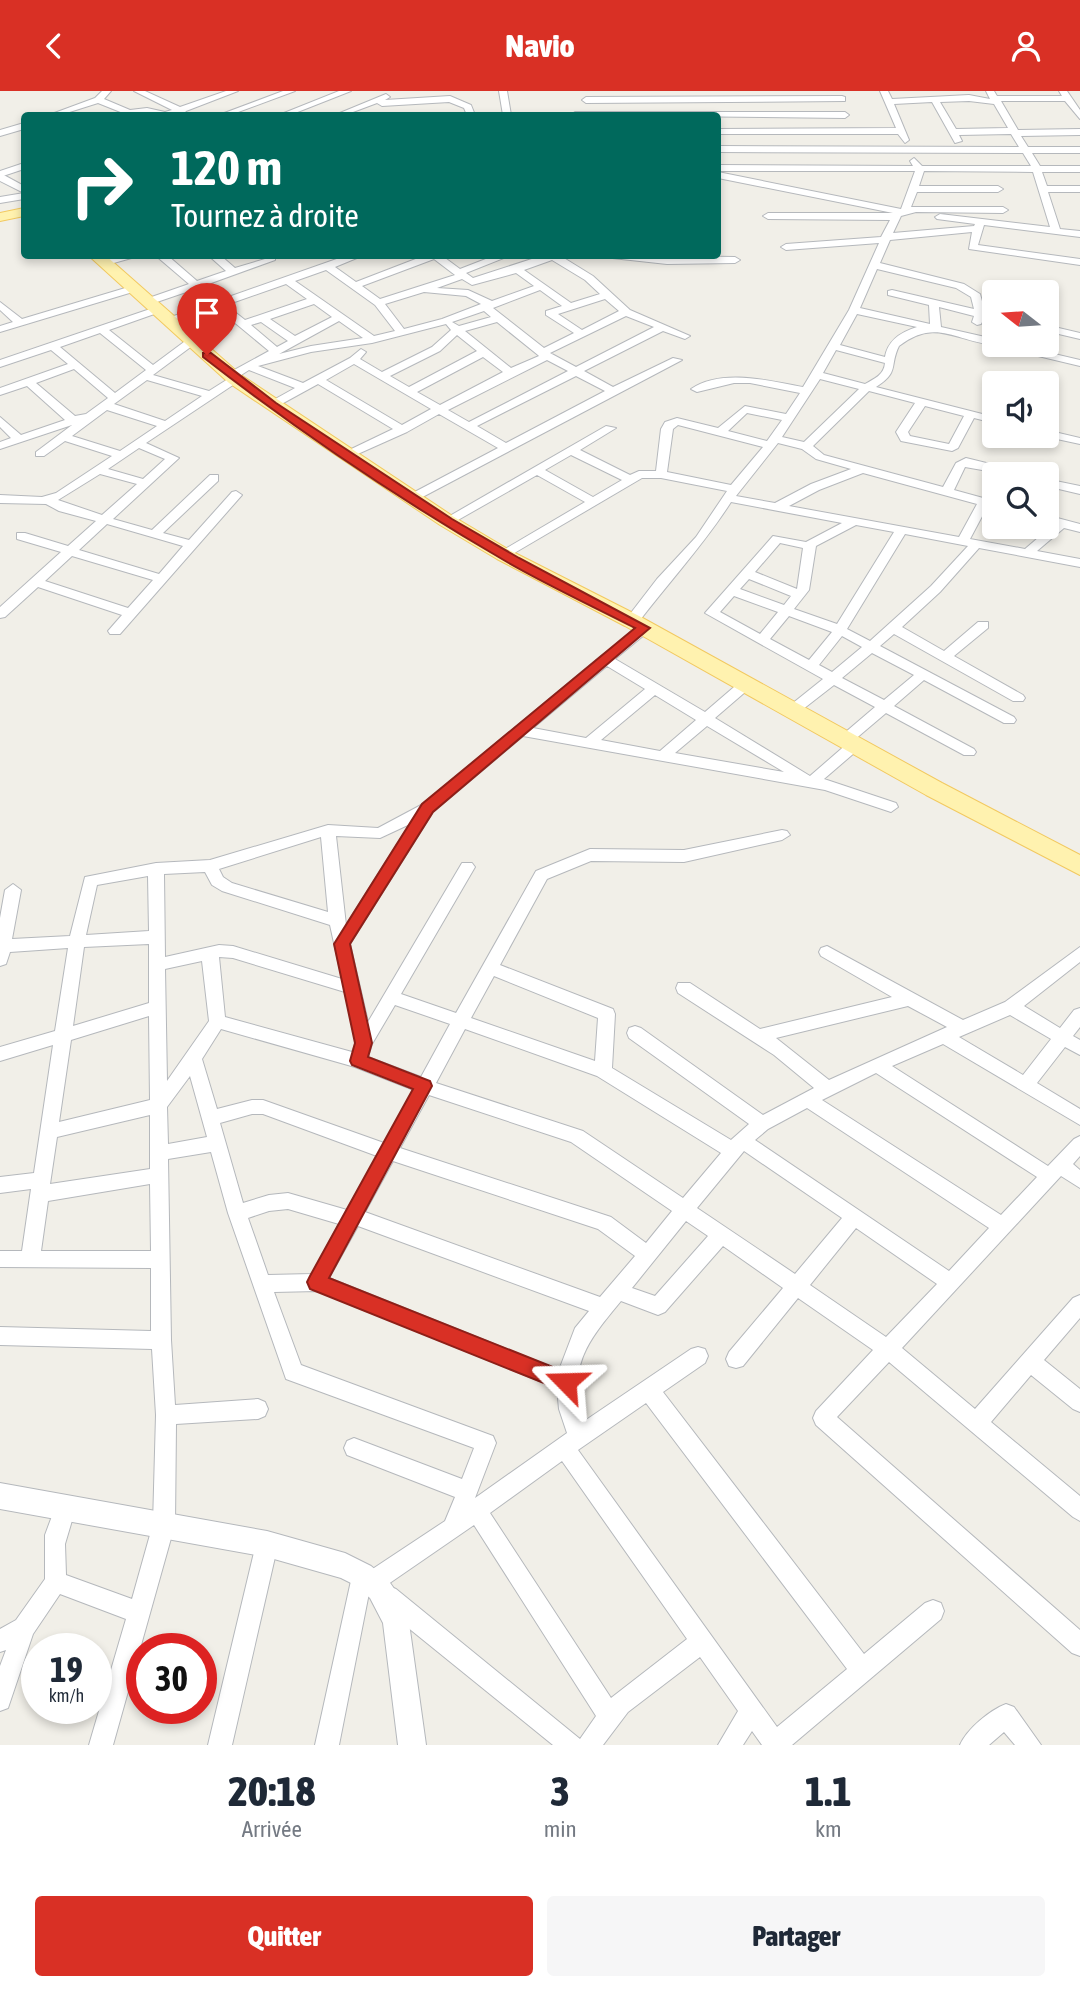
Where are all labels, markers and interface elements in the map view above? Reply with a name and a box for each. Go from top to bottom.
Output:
icon: back [35,27,73,65]
text: Navio [505,27,575,64]
icon: person [1007,27,1045,65]
text: 120 m [171,139,282,195]
icon: right [56,140,147,231]
text: Tournez à droite [171,197,359,234]
north arrow [982,280,1059,357]
map controls [982,280,1059,539]
pin [177,283,237,355]
icon: arrive [188,294,226,332]
button: sound [982,371,1059,448]
button: search [982,462,1059,539]
position arrow [529,1345,603,1419]
speed limit sign: 30 [126,1633,217,1724]
text: 19 [50,1649,83,1689]
text: km/h [49,1685,84,1706]
text: 20:18 [228,1767,315,1815]
text: 3 [550,1767,570,1815]
text: 1.1 [805,1767,852,1815]
text: Arrivée [242,1816,302,1842]
text: min [544,1816,577,1842]
text: km [815,1816,842,1842]
button: Quitter [35,1896,533,1976]
button: Partager [547,1896,1045,1976]

